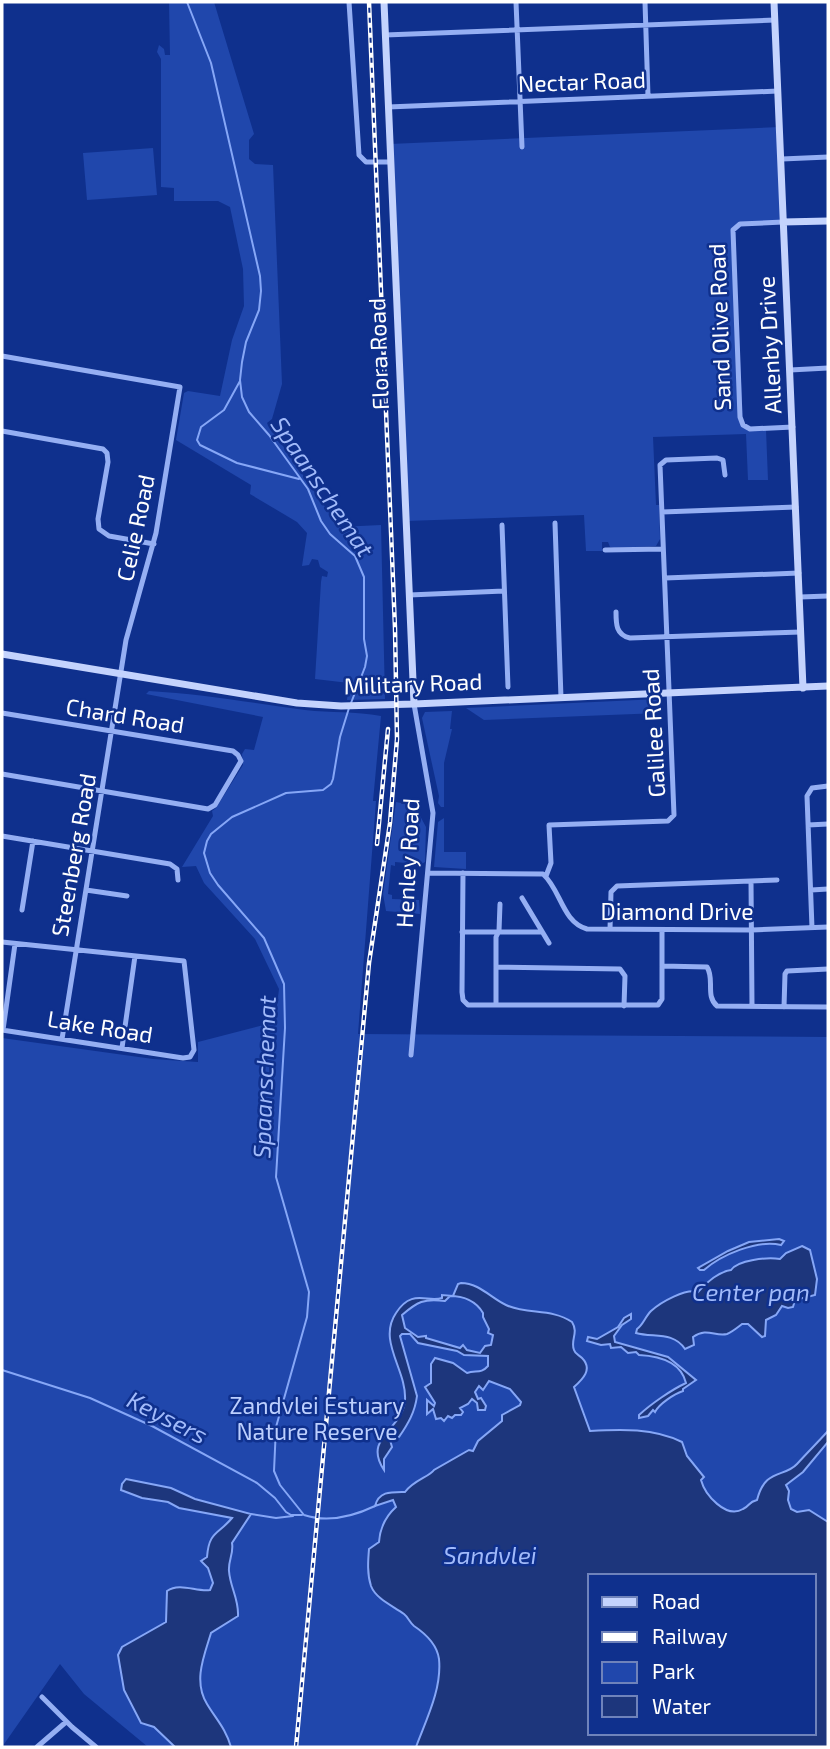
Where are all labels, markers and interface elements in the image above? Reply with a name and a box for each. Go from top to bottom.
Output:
street label: Nectar Road [517,65,646,97]
street label: Sand Olive Road [702,243,736,411]
street label: Allenby Drive [751,275,787,415]
street label: Flora Road [362,297,394,411]
water label: Spaanschemat [266,411,381,563]
street label: Celie Road [110,472,160,584]
street label: Military Road [343,667,483,699]
street label: Galilee Road [636,668,670,798]
street label: Chard Road [64,692,186,738]
street label: Steenberg Road [45,771,101,939]
street label: Henley Road [390,797,424,929]
street label: Diamond Drive [600,897,754,925]
water label: Spaanschemat [246,994,281,1159]
street label: Lake Road [45,1004,155,1048]
water label: Center pan [692,1277,810,1306]
water label: Keysers [123,1384,213,1449]
park label: Zandvlei Estuary Nature Reserve [230,1391,404,1445]
water label: Sandvlei [443,1540,537,1569]
legend [588,1574,816,1735]
text: Road [652,1588,700,1613]
text: Railway [652,1623,728,1648]
text: Park [652,1658,695,1683]
text: Water [652,1693,711,1718]

